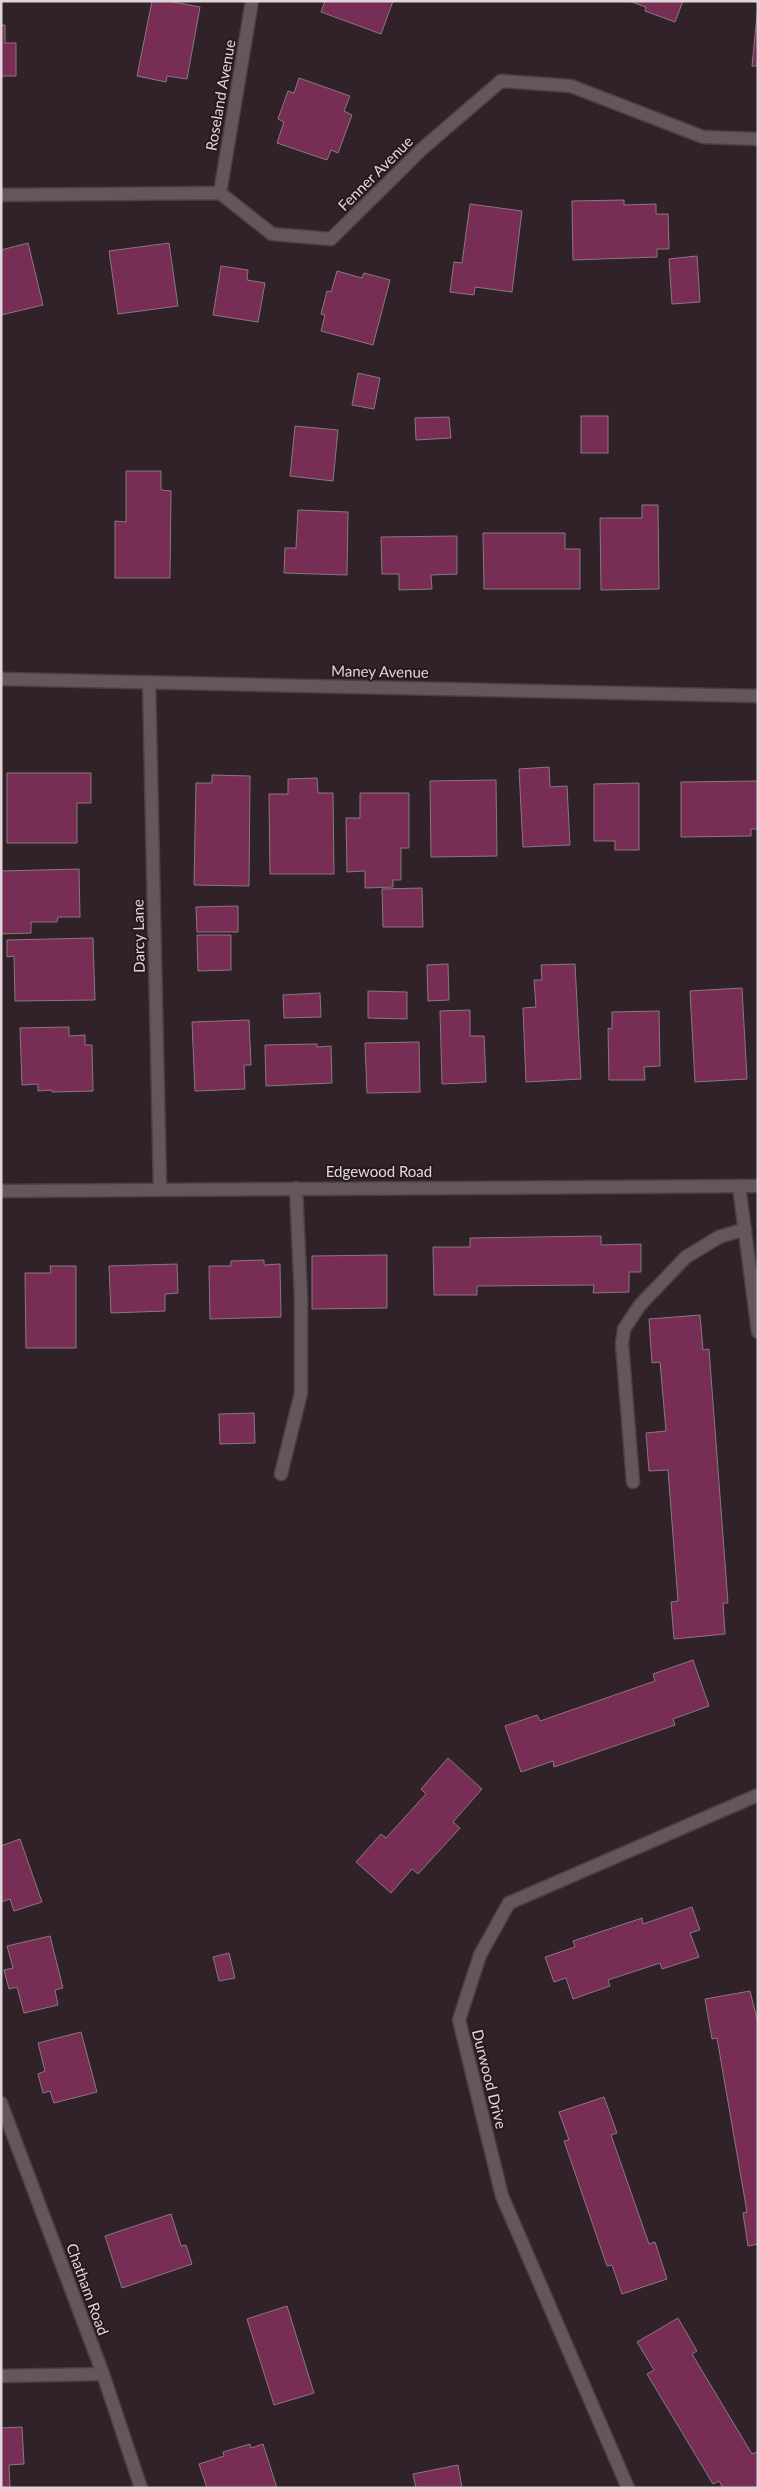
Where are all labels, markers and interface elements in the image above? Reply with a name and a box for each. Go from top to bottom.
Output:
street label: Roseland Avenue [201,38,239,152]
street label: Fenner Avenue [334,132,416,214]
street label: Maney Avenue [331,661,429,681]
street label: Darcy Lane [128,899,148,973]
street label: Edgewood Road [326,1162,432,1180]
street label: Durwood Drive [469,2027,511,2131]
street label: Chatham Road [63,2241,113,2337]

